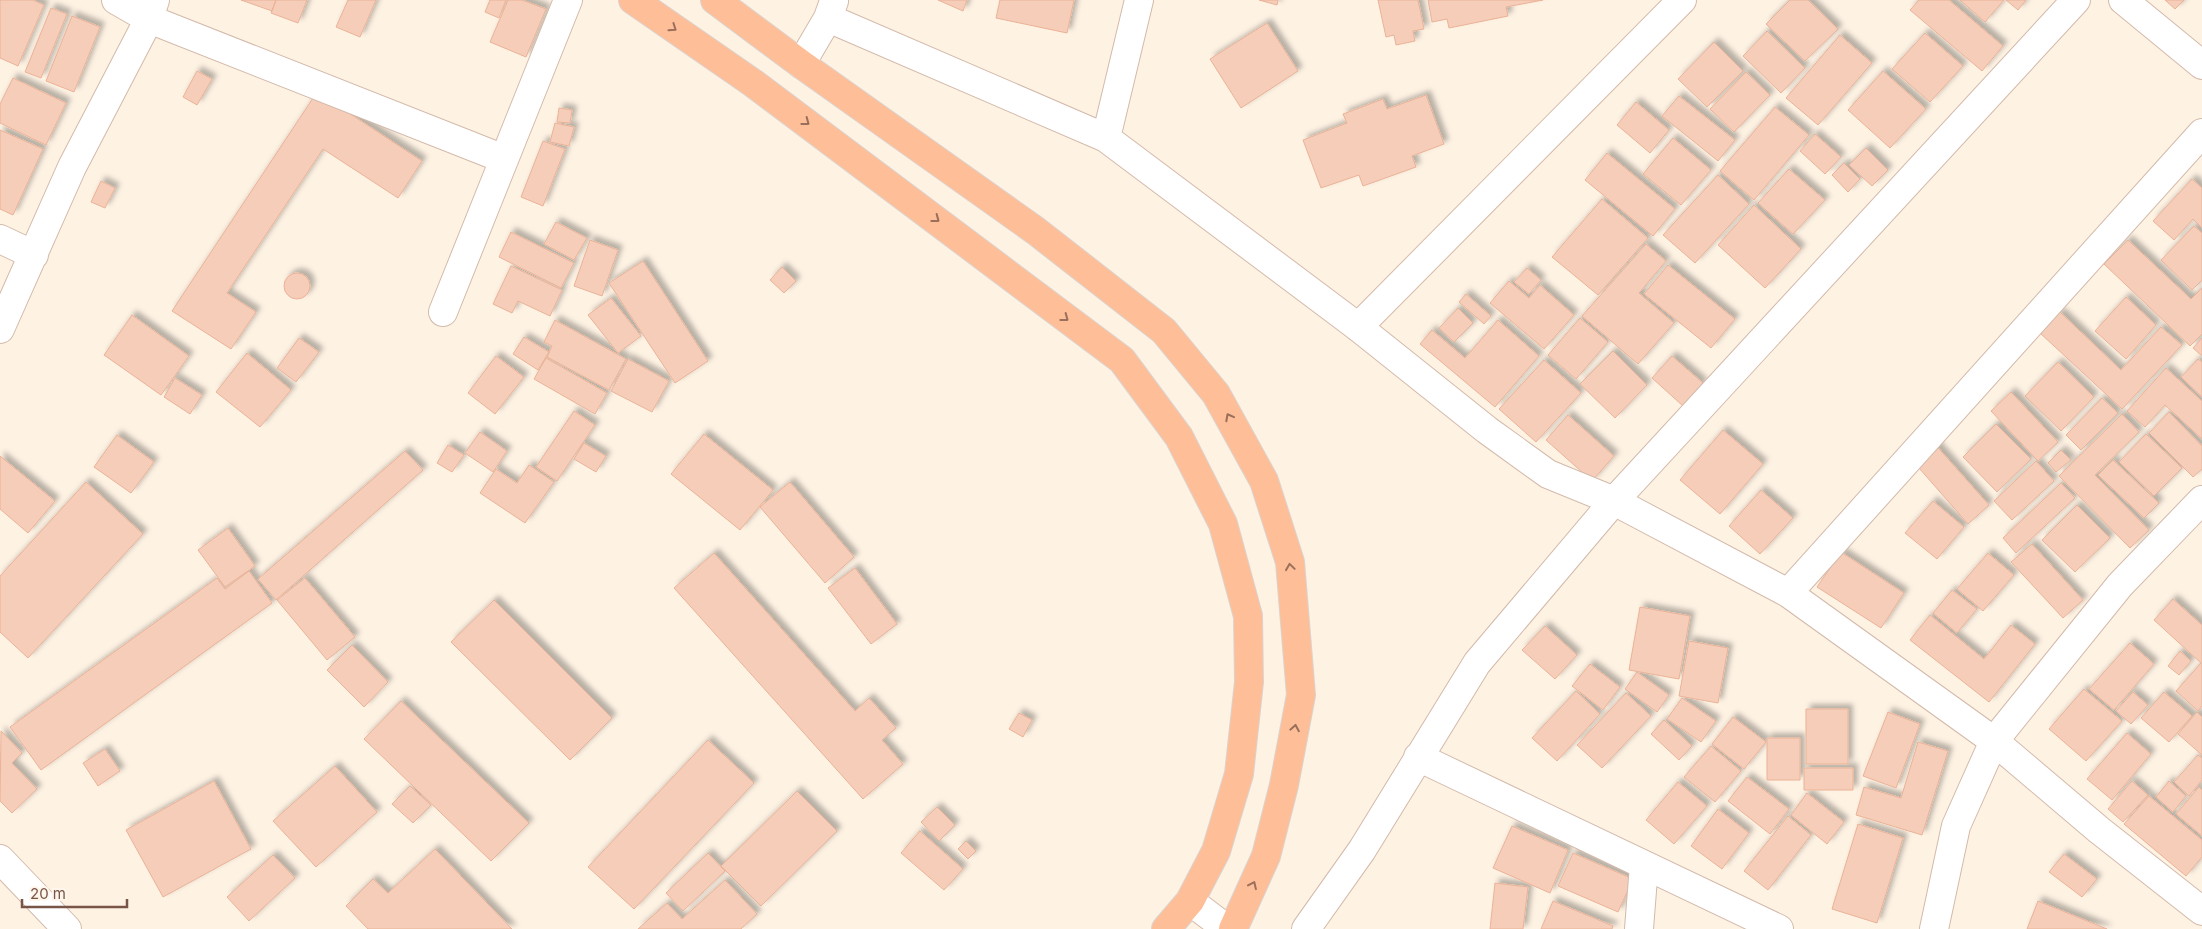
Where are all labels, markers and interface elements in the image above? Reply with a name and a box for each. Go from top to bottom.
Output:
one-way arrow [668,22,677,31]
one-way arrow [800,117,809,125]
one-way arrow [930,214,939,222]
one-way arrow [1059,312,1068,320]
one-way arrow [1225,413,1235,422]
one-way arrow [1285,562,1295,571]
one-way arrow [1289,724,1299,733]
scale bar [22,876,128,908]
one-way arrow [1247,881,1257,890]
text: 20 m [30,884,66,903]

